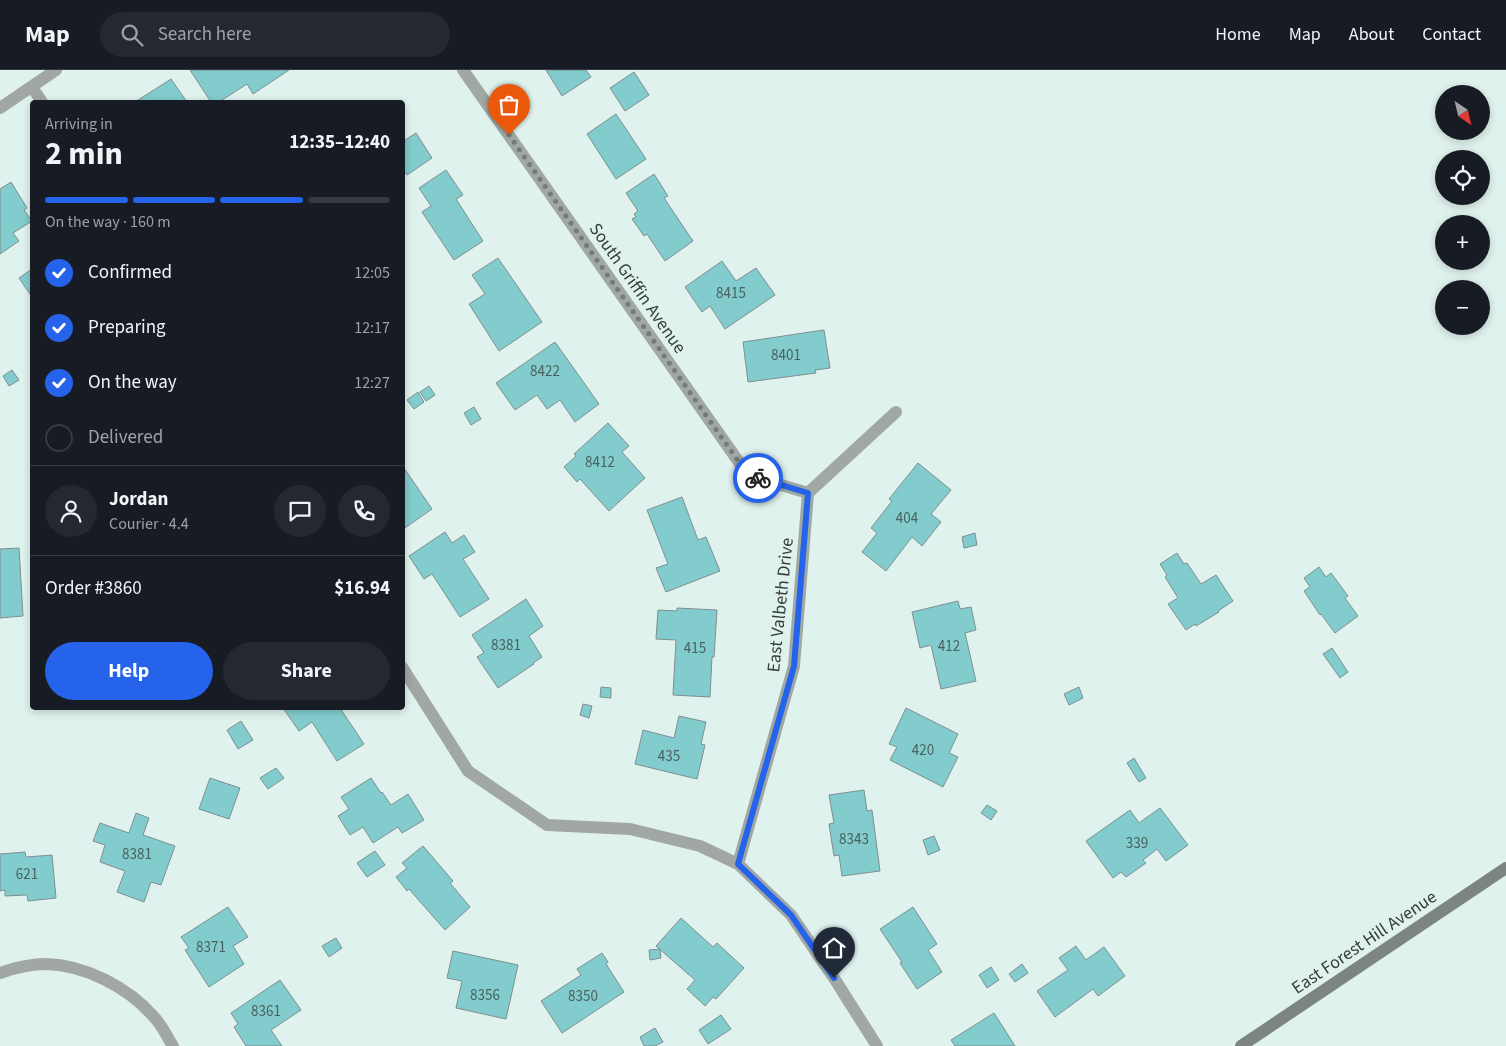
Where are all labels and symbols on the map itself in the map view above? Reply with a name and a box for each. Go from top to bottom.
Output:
pin [488,84,530,135]
north arrow [1435,85,1490,140]
street label: South Griffin Avenue [583,218,692,359]
house number: 8415 [716,283,746,304]
house number: 8401 [771,345,801,366]
house number: 8422 [530,361,560,382]
house number: 8412 [585,452,615,473]
courier [733,453,783,503]
house number: 404 [896,508,919,529]
street label: East Valbeth Drive [761,536,800,674]
house number: 8381 [491,635,521,656]
house number: 412 [938,636,960,657]
house number: 415 [684,638,706,659]
house number: 420 [912,740,934,761]
house number: 435 [658,746,680,767]
house number: 8343 [839,829,869,850]
house number: 339 [1126,833,1148,854]
house number: 8381 [122,844,152,865]
house number: 621 [16,864,38,885]
street label: East Forest Hill Avenue [1287,884,1442,1000]
pin [813,927,855,978]
house number: 8371 [196,937,226,958]
house number: 8356 [470,985,500,1006]
house number: 8350 [568,986,598,1007]
house number: 8361 [251,1001,281,1022]

